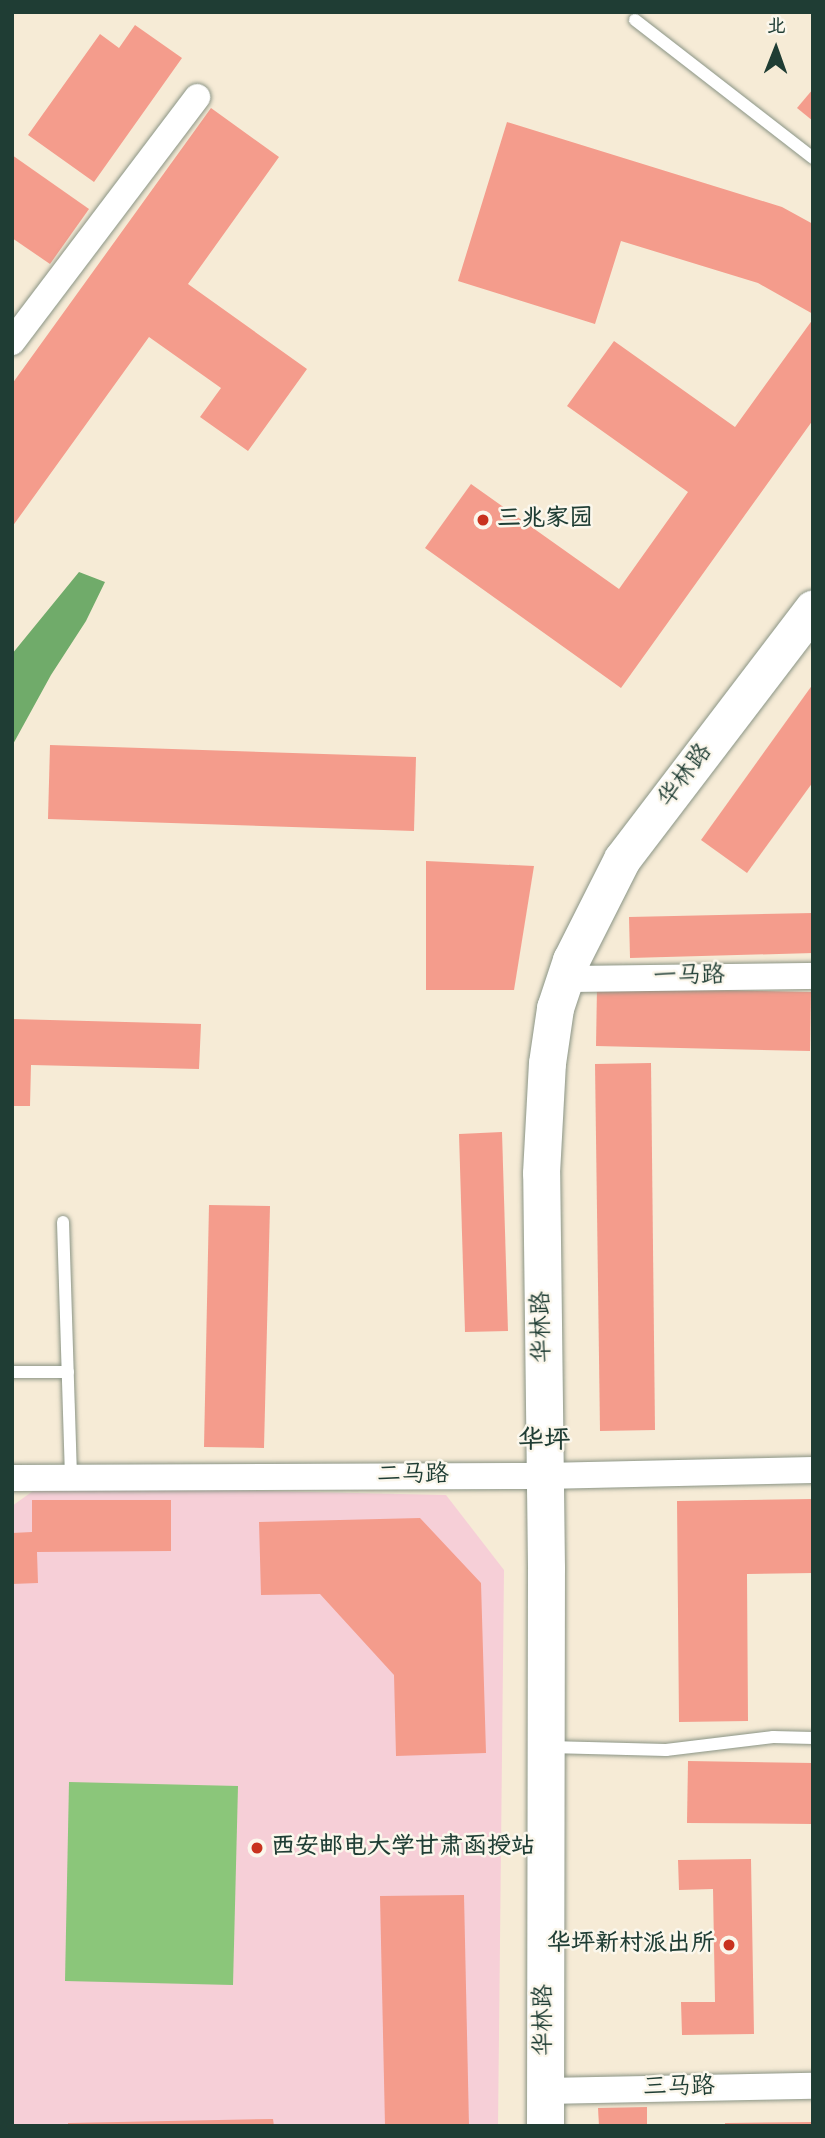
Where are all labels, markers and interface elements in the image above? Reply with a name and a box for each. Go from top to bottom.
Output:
north arrow [741,14,811,84]
text: 北 [767,14,786,41]
place label: 三兆家园 [497,506,593,534]
marker: 三兆家园 [475,512,491,528]
street label: 华林路 [653,739,719,813]
street label: 一马路 [653,962,725,992]
street label: 华林路 [528,1291,558,1363]
district label: 华坪 [518,1427,570,1459]
street label: 二马路 [377,1462,449,1490]
place label: 西安邮电大学甘肃函授站 [271,1834,535,1862]
marker: 西安邮电大学甘肃函授站 [249,1840,265,1856]
place label: 华坪新村派出所 [547,1931,715,1959]
marker: 华坪新村派出所 [721,1937,737,1953]
street label: 华林路 [531,1984,559,2056]
street label: 三马路 [643,2073,715,2103]

